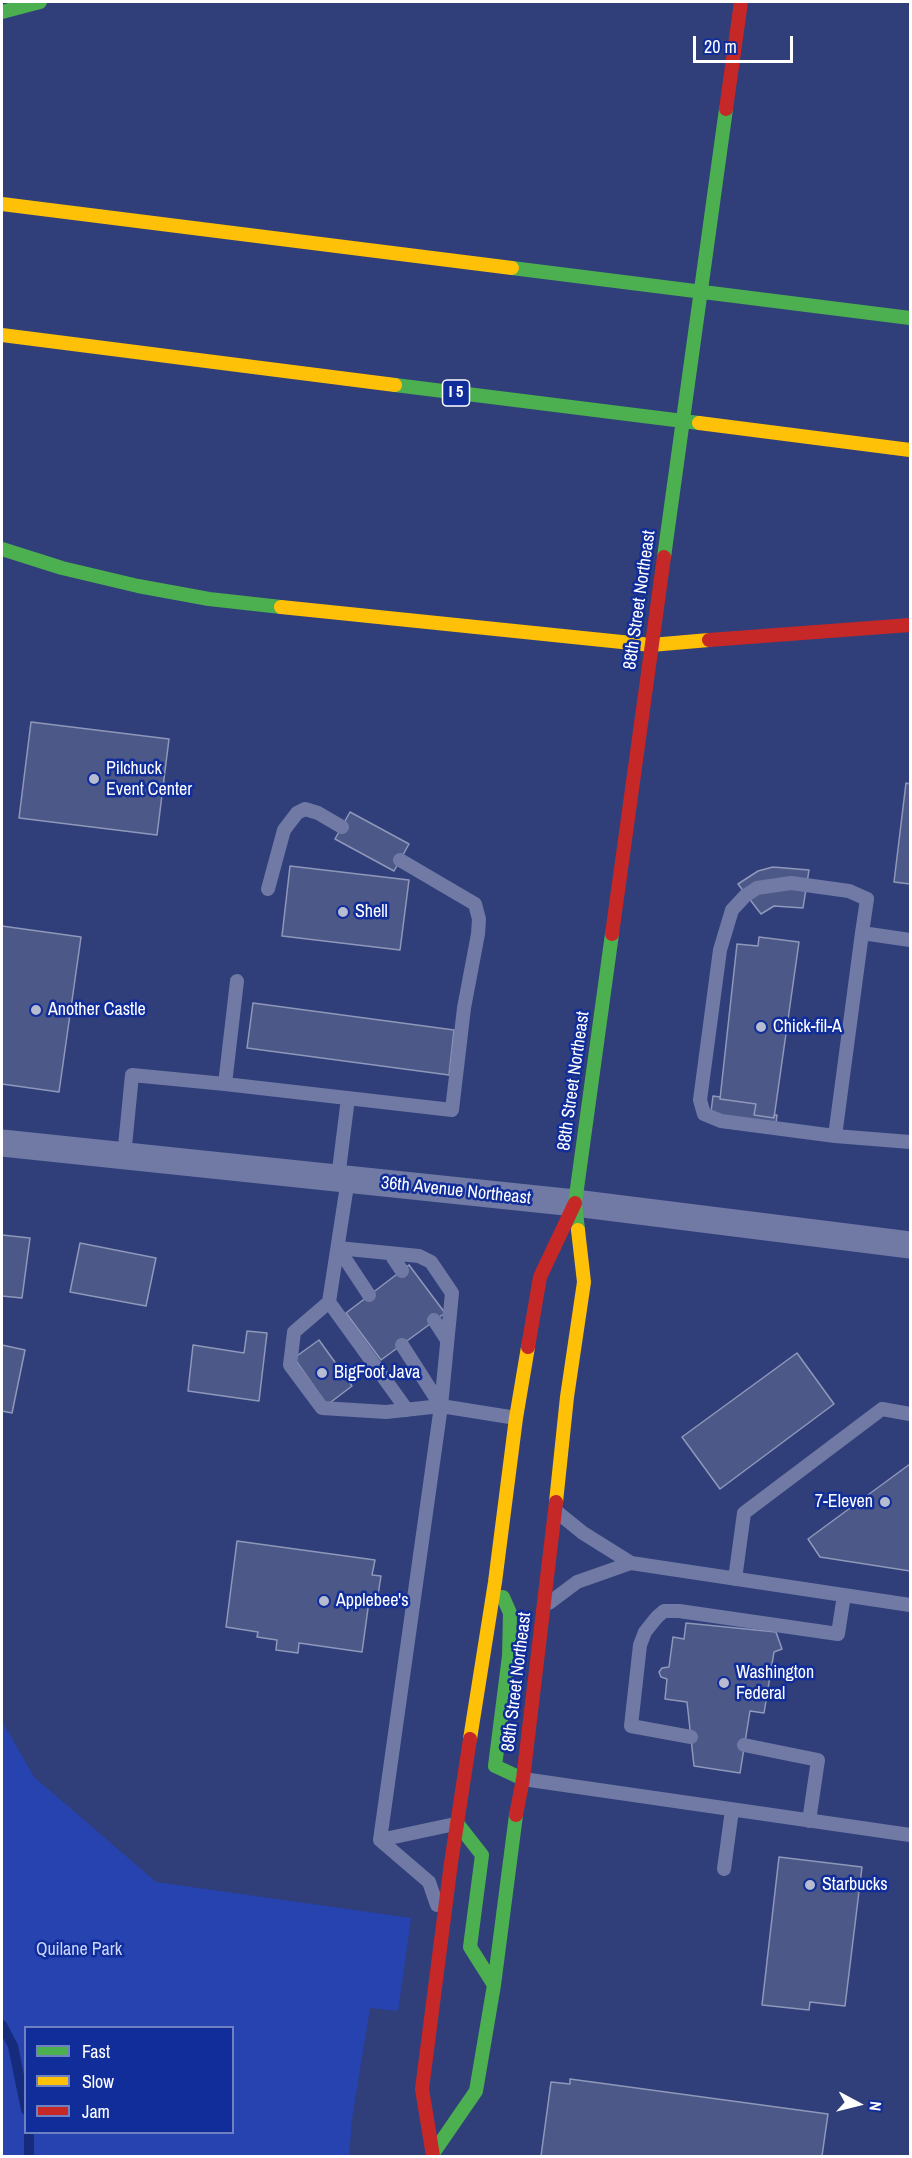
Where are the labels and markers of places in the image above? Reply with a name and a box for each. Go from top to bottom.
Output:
place label: Pilchuck Event Center [106,758,192,800]
marker: Pilchuck Event Center [87,772,101,786]
place label: Shell [355,901,388,923]
marker: Shell [336,905,350,919]
place label: Another Castle [48,999,146,1021]
marker: Another Castle [29,1003,43,1017]
place label: Chick-fil-A [773,1016,842,1038]
marker: Chick-fil-A [754,1020,768,1034]
place label: BigFoot Java [334,1362,420,1384]
marker: BigFoot Java [315,1366,329,1380]
place label: 7-Eleven [815,1491,873,1513]
marker: 7-Eleven [878,1495,892,1509]
place label: Applebee's [336,1590,409,1612]
marker: Applebee's [317,1594,331,1608]
place label: Washington Federal [736,1662,814,1704]
marker: Washington Federal [717,1676,731,1690]
place label: Starbucks [822,1874,888,1896]
marker: Starbucks [803,1878,817,1892]

